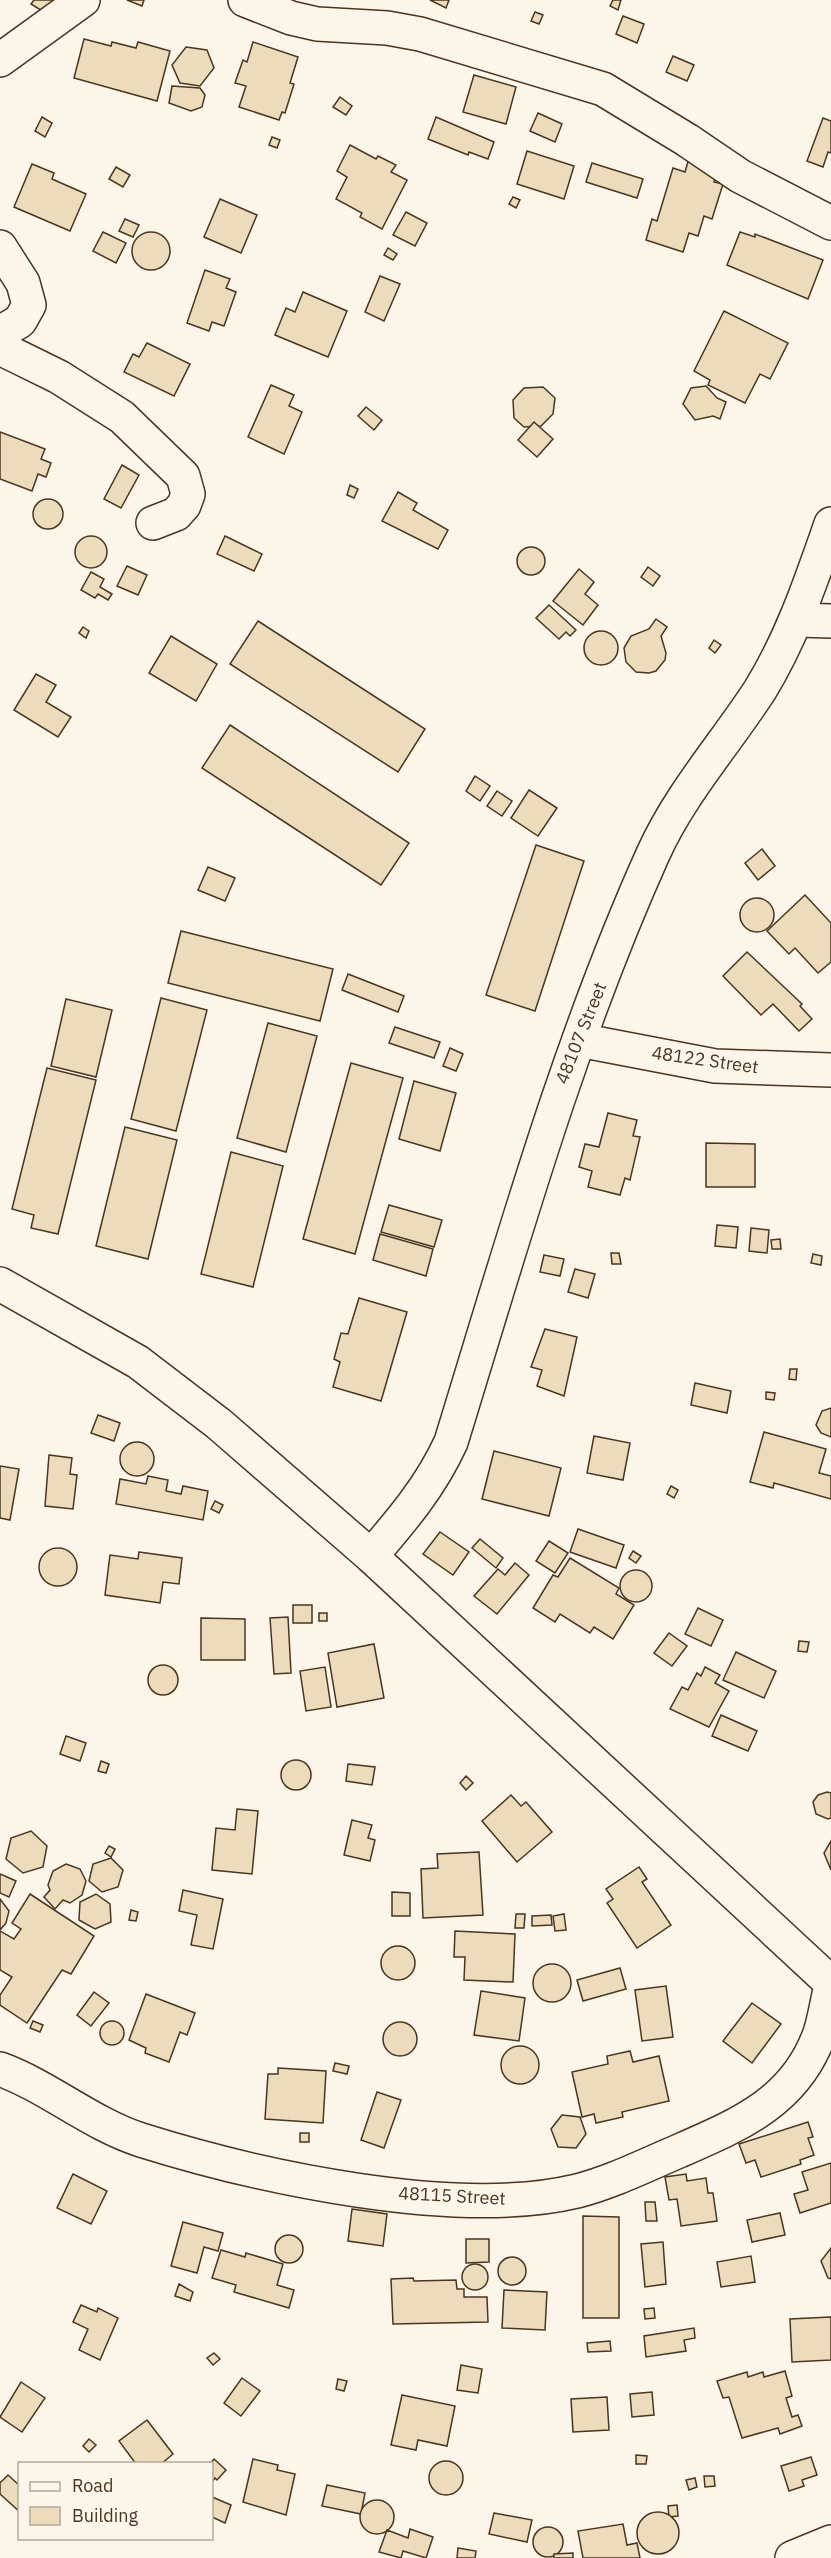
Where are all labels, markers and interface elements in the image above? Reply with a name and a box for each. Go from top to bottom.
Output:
street label: 48107 Street [550,979,611,1087]
street label: 48122 Street [650,1041,760,1078]
street label: 48115 Street [398,2181,506,2210]
legend [18,2462,213,2540]
text: Road [72,2474,113,2497]
text: Building [72,2504,139,2527]

